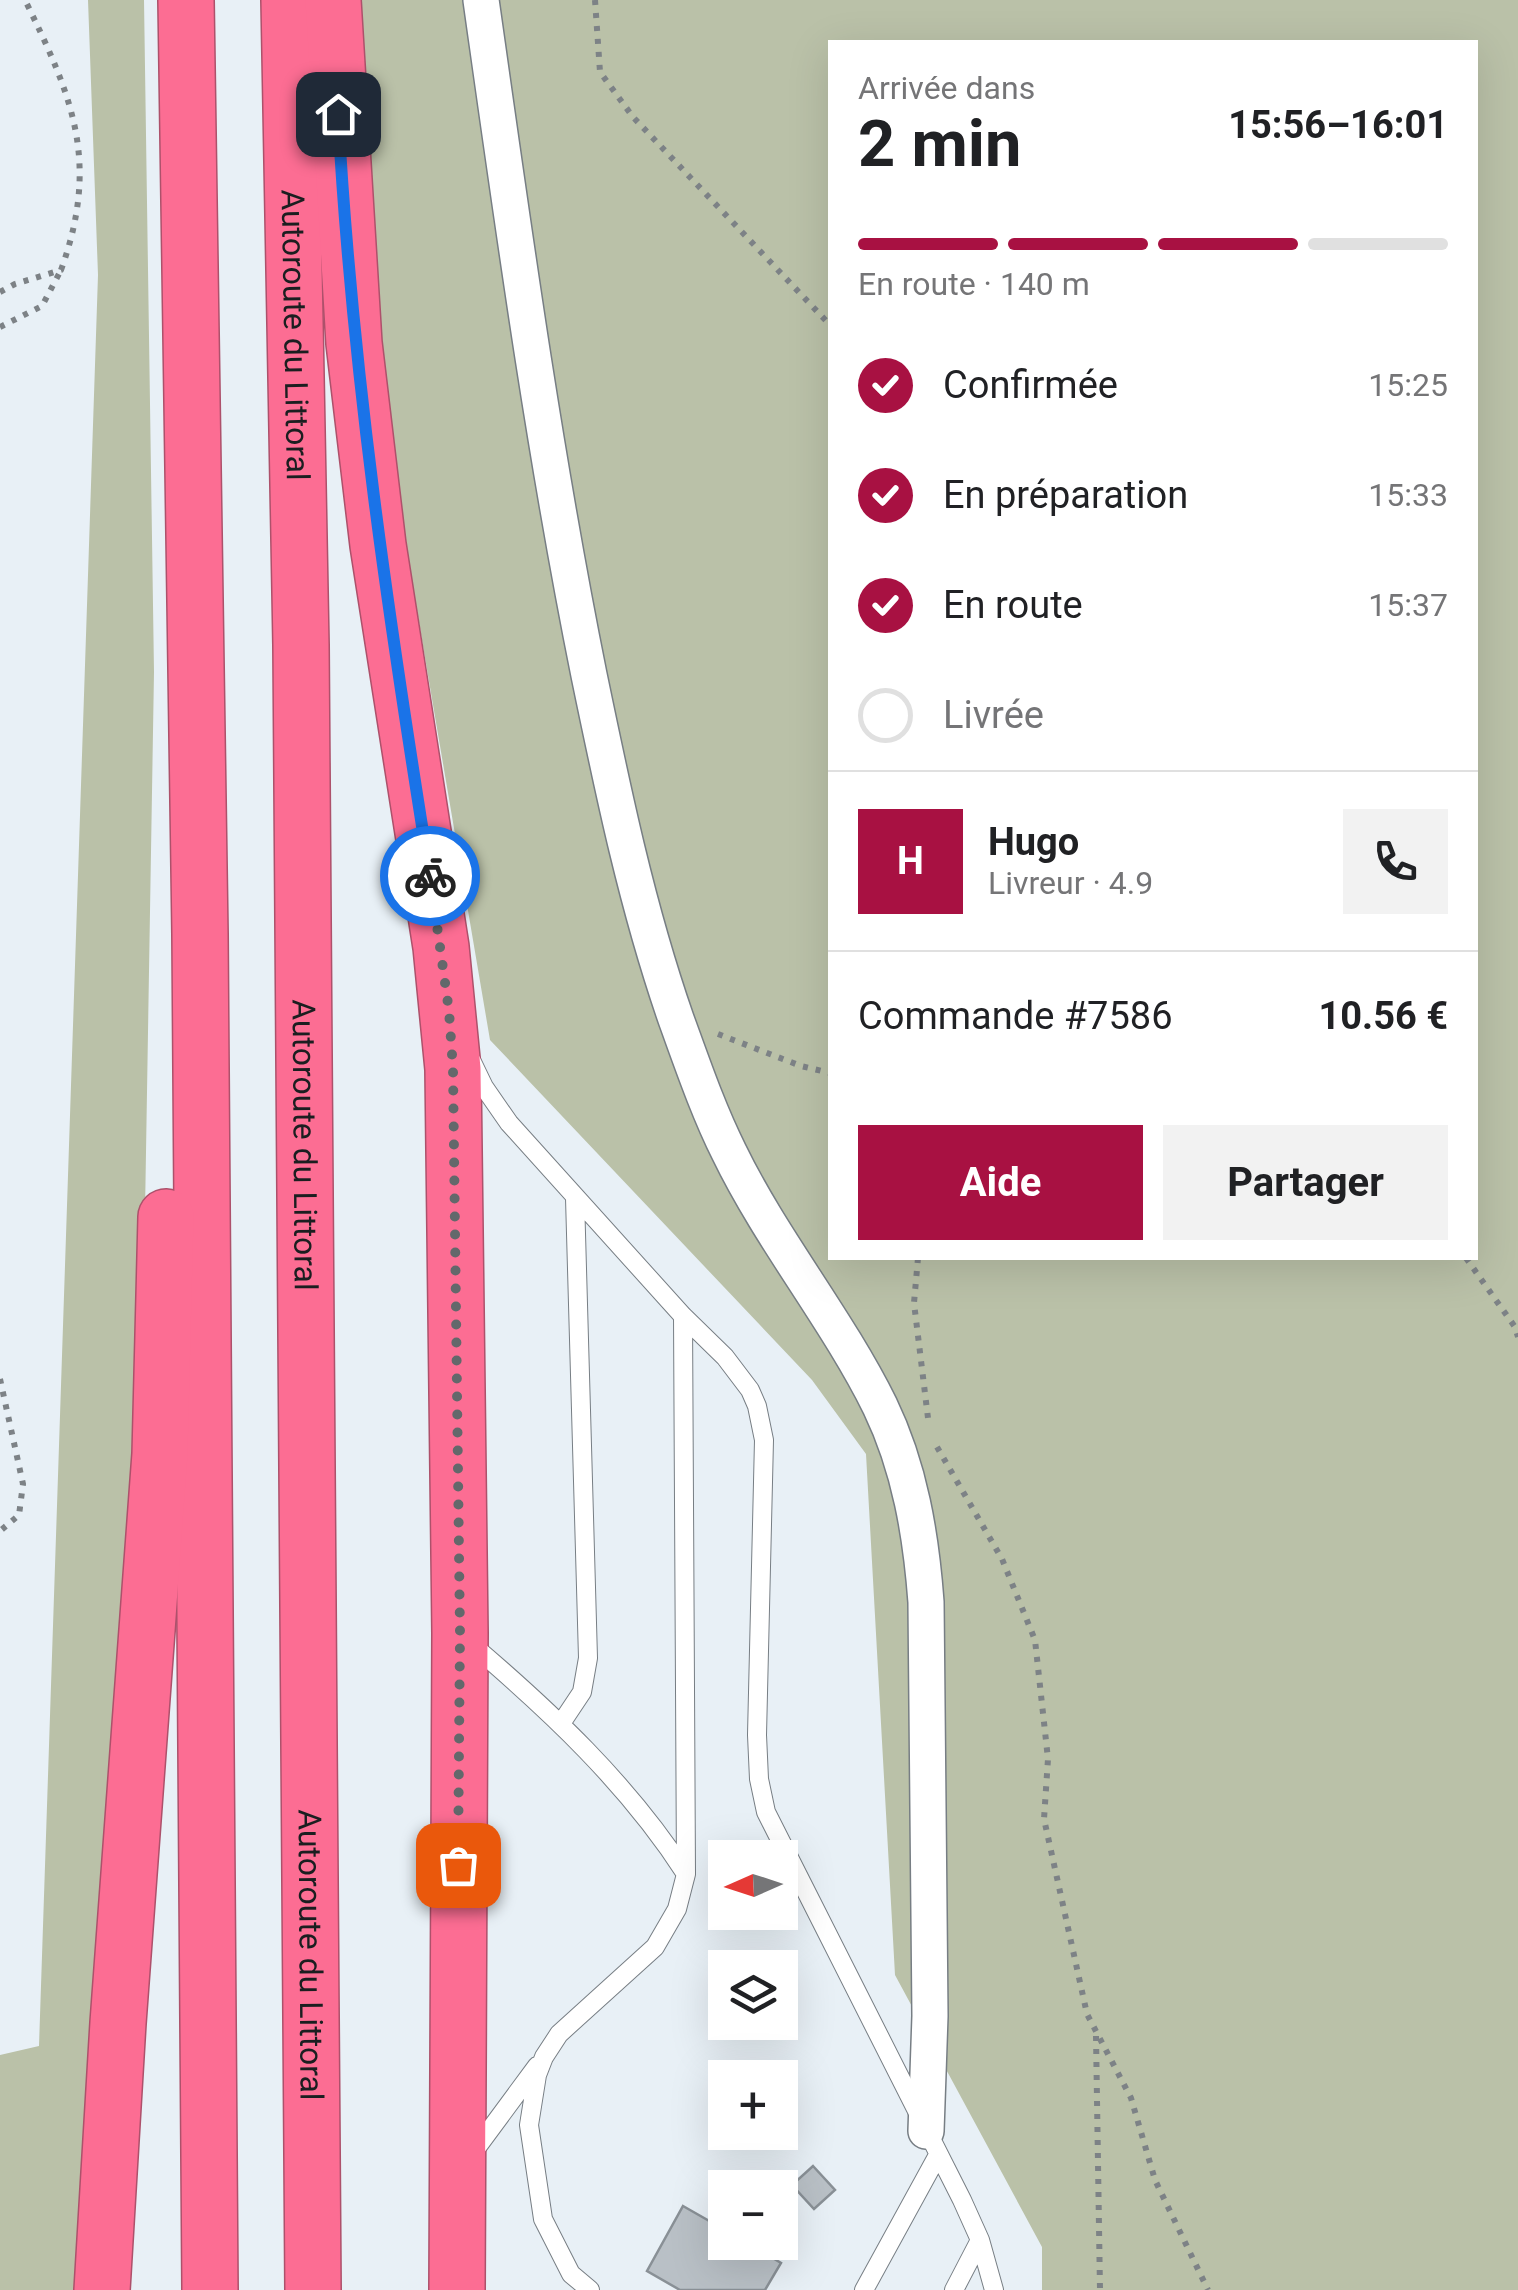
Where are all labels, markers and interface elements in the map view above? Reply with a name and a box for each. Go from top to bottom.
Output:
text: Arrivée dans [858,69,1035,107]
pin [296,72,381,157]
icon: home [311,87,366,142]
text: 15:56–16:01 [1228,103,1448,147]
text: 2 min [858,106,1021,182]
street label: Autoroute du Littoral [274,189,317,481]
text: En route · 140 m [858,265,1090,303]
icon: check [858,358,913,413]
text: Confirmée [943,363,1118,407]
text: 15:25 [1368,366,1448,404]
icon: check [858,468,913,523]
text: En préparation [943,473,1188,517]
text: 15:33 [1368,476,1448,514]
icon: check [858,578,913,633]
text: En route [943,583,1083,627]
text: 15:37 [1368,586,1448,624]
text: Livrée [943,693,1044,737]
button: phone [1343,809,1448,914]
text: Hugo [988,820,1079,864]
courier [380,826,480,926]
text: H [897,839,924,883]
icon: bike [403,849,458,904]
text: Livreur · 4.9 [988,864,1153,902]
text: Commande #7586 [858,994,1173,1038]
text: 10.56 € [1319,994,1448,1038]
street label: Autoroute du Littoral [285,999,325,1291]
button: Aide [858,1125,1143,1240]
button: Partager [1163,1125,1448,1240]
street label: Autoroute du Littoral [290,1809,331,2101]
pin [416,1823,501,1908]
icon: bag [431,1838,486,1893]
north arrow [708,1840,798,1930]
map controls [708,1840,798,2260]
button: layers [708,1950,798,2040]
button: + [708,2060,798,2150]
button: − [708,2170,798,2260]

